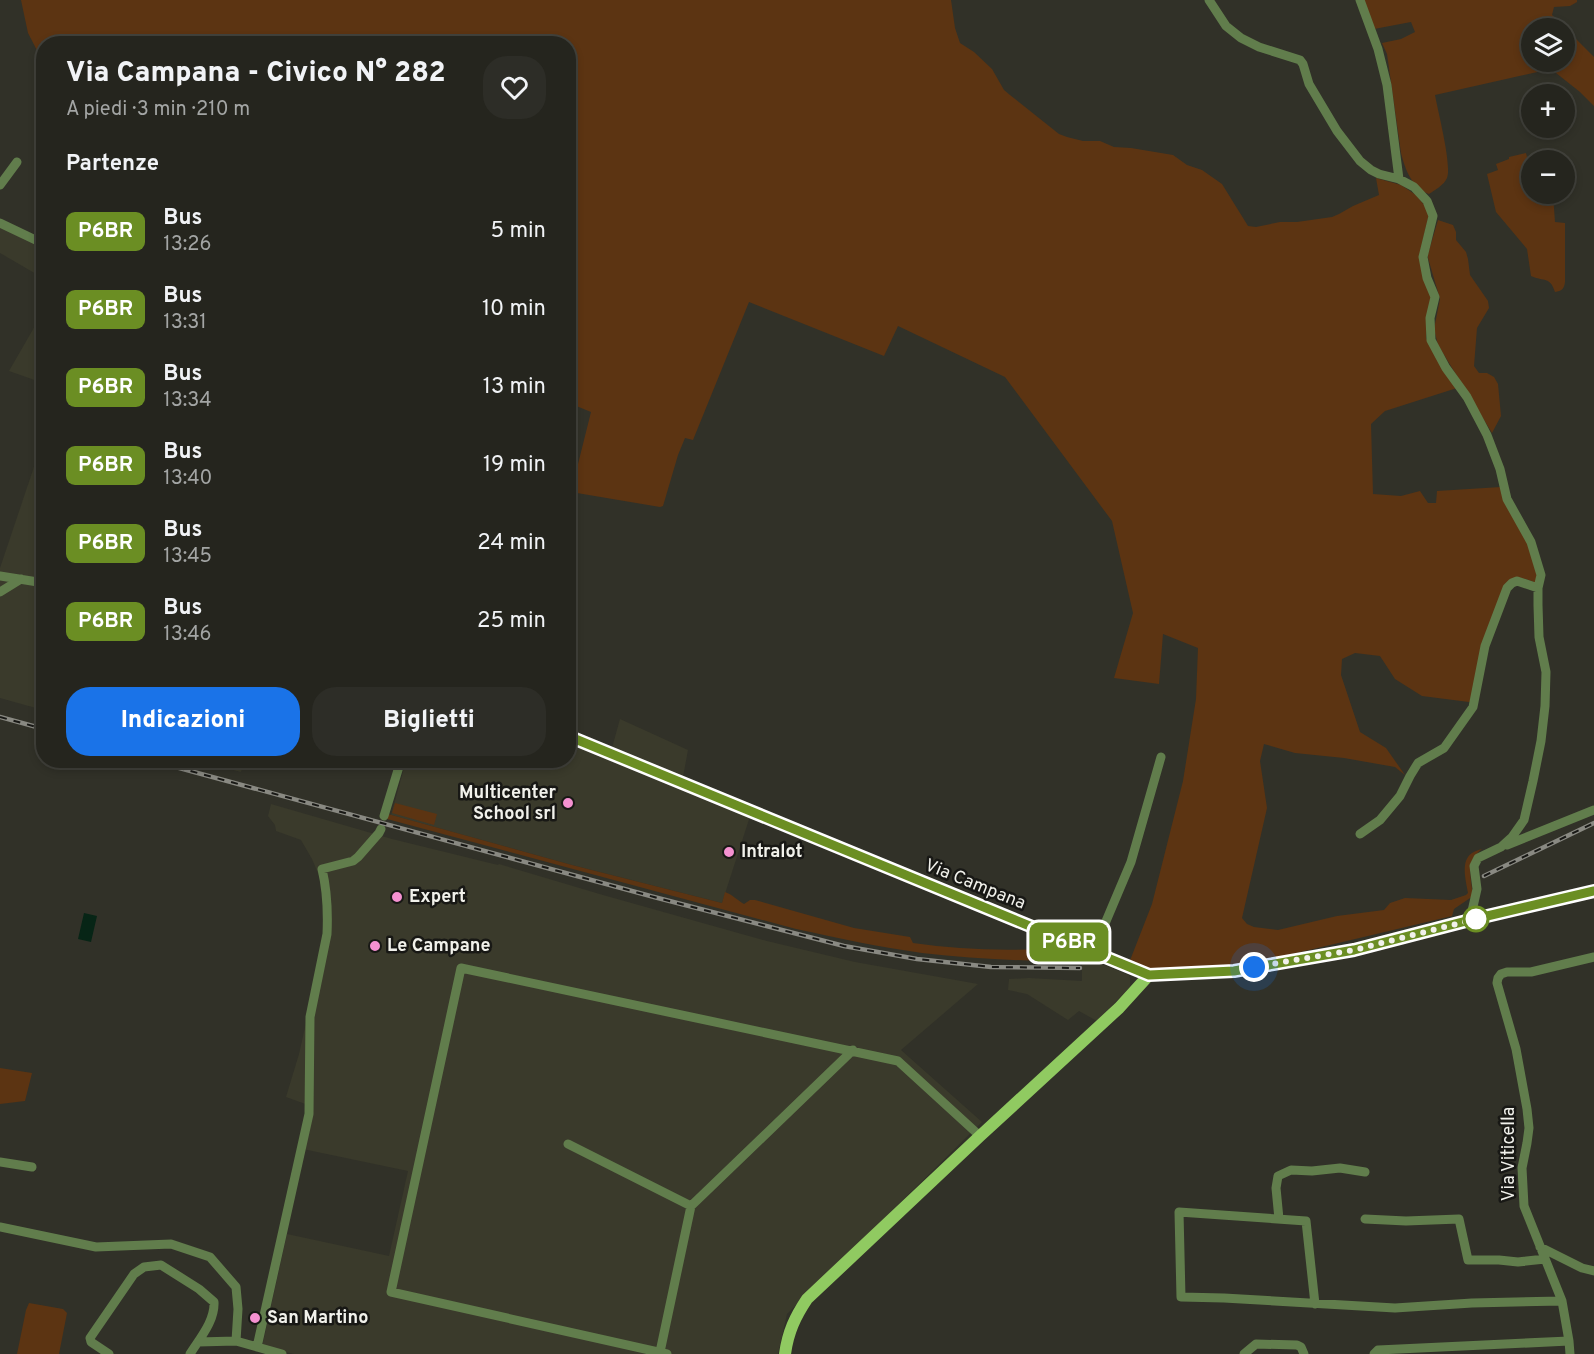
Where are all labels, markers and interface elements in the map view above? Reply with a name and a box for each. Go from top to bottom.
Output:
map controls [1521,18,1575,204]
button: layers [1521,18,1575,72]
text: Via Campana - Civico N° 282 [66,56,446,92]
button: heart [483,56,546,119]
button: + [1521,84,1575,138]
text: A piedi · 3 min · 210 m [66,97,250,123]
button: − [1521,150,1575,204]
text: Partenze [66,151,159,178]
text: Bus [163,205,202,232]
text: P6BR [78,218,133,245]
text: 5 min [491,218,546,245]
text: 13:26 [163,232,211,258]
text: Bus [163,283,202,310]
text: P6BR [78,296,133,323]
text: 10 min [482,296,546,323]
text: 13:31 [163,310,207,336]
text: Bus [163,361,202,388]
text: P6BR [78,374,133,401]
text: 13 min [483,374,546,401]
text: 13:34 [163,388,212,414]
text: Bus [163,439,202,466]
text: P6BR [78,452,133,479]
text: 19 min [483,452,546,479]
text: 13:40 [163,466,212,492]
text: Bus [163,517,202,544]
text: P6BR [78,530,133,557]
text: 24 min [477,530,546,557]
text: 13:45 [163,544,212,570]
text: Bus [163,595,202,622]
text: P6BR [78,608,133,635]
text: 25 min [477,608,546,635]
text: 13:46 [163,622,212,648]
button: Indicazioni [66,687,300,756]
button: Biglietti [312,687,546,756]
place label: Multicenter School srl [459,782,556,826]
marker: Multicenter School srl [561,796,575,810]
place label: Intralot [741,841,803,864]
marker: Intralot [722,845,736,859]
street label: Via Campana [921,854,1029,916]
place label: Expert [409,886,466,909]
marker: Expert [390,890,404,904]
unlabelled marker [1463,906,1489,932]
line badge: P6BR [1027,922,1111,962]
text: P6BR [1041,929,1097,956]
place label: Le Campane [387,935,491,958]
marker: Le Campane [368,939,382,953]
your location [1239,952,1269,982]
street label: Via Viticella [1498,1107,1521,1201]
place label: San Martino [267,1307,368,1330]
marker: San Martino [248,1311,262,1325]

